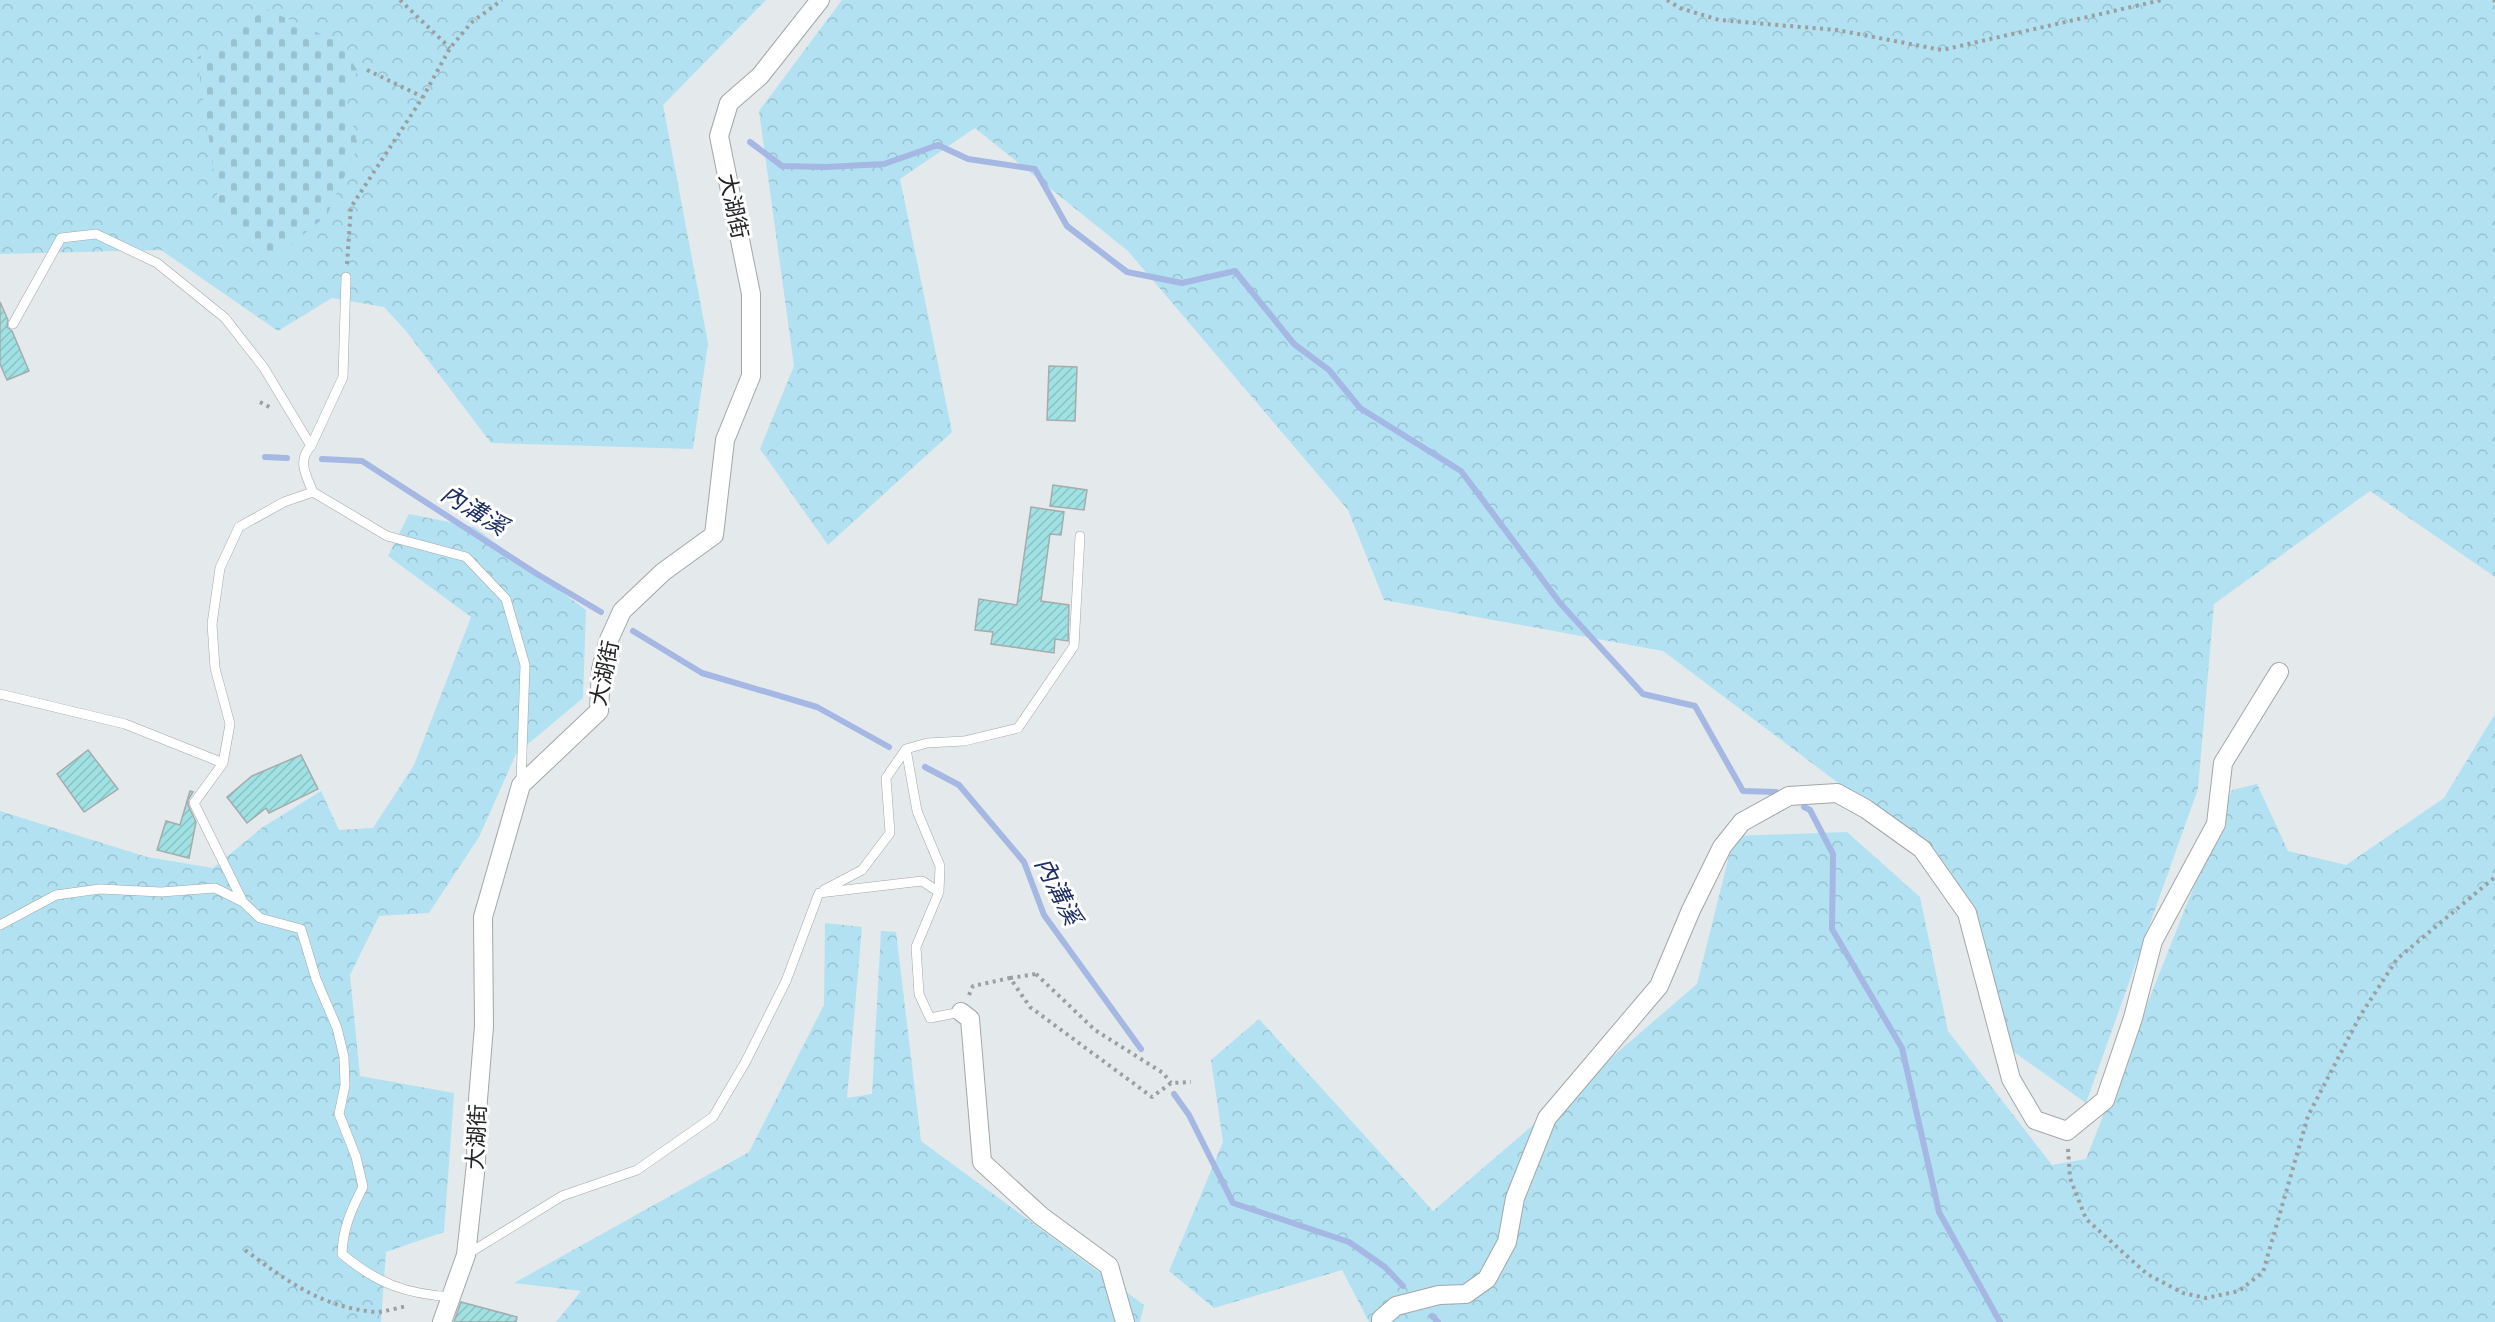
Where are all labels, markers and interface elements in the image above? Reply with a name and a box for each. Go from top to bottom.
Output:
street label: 大湖街 [713,171,753,241]
water label: 內溝溪 [436,479,514,543]
street label: 大湖街 [585,638,625,708]
water label: 內溝溪 [1029,853,1088,932]
street label: 大湖街 [462,1103,492,1171]

